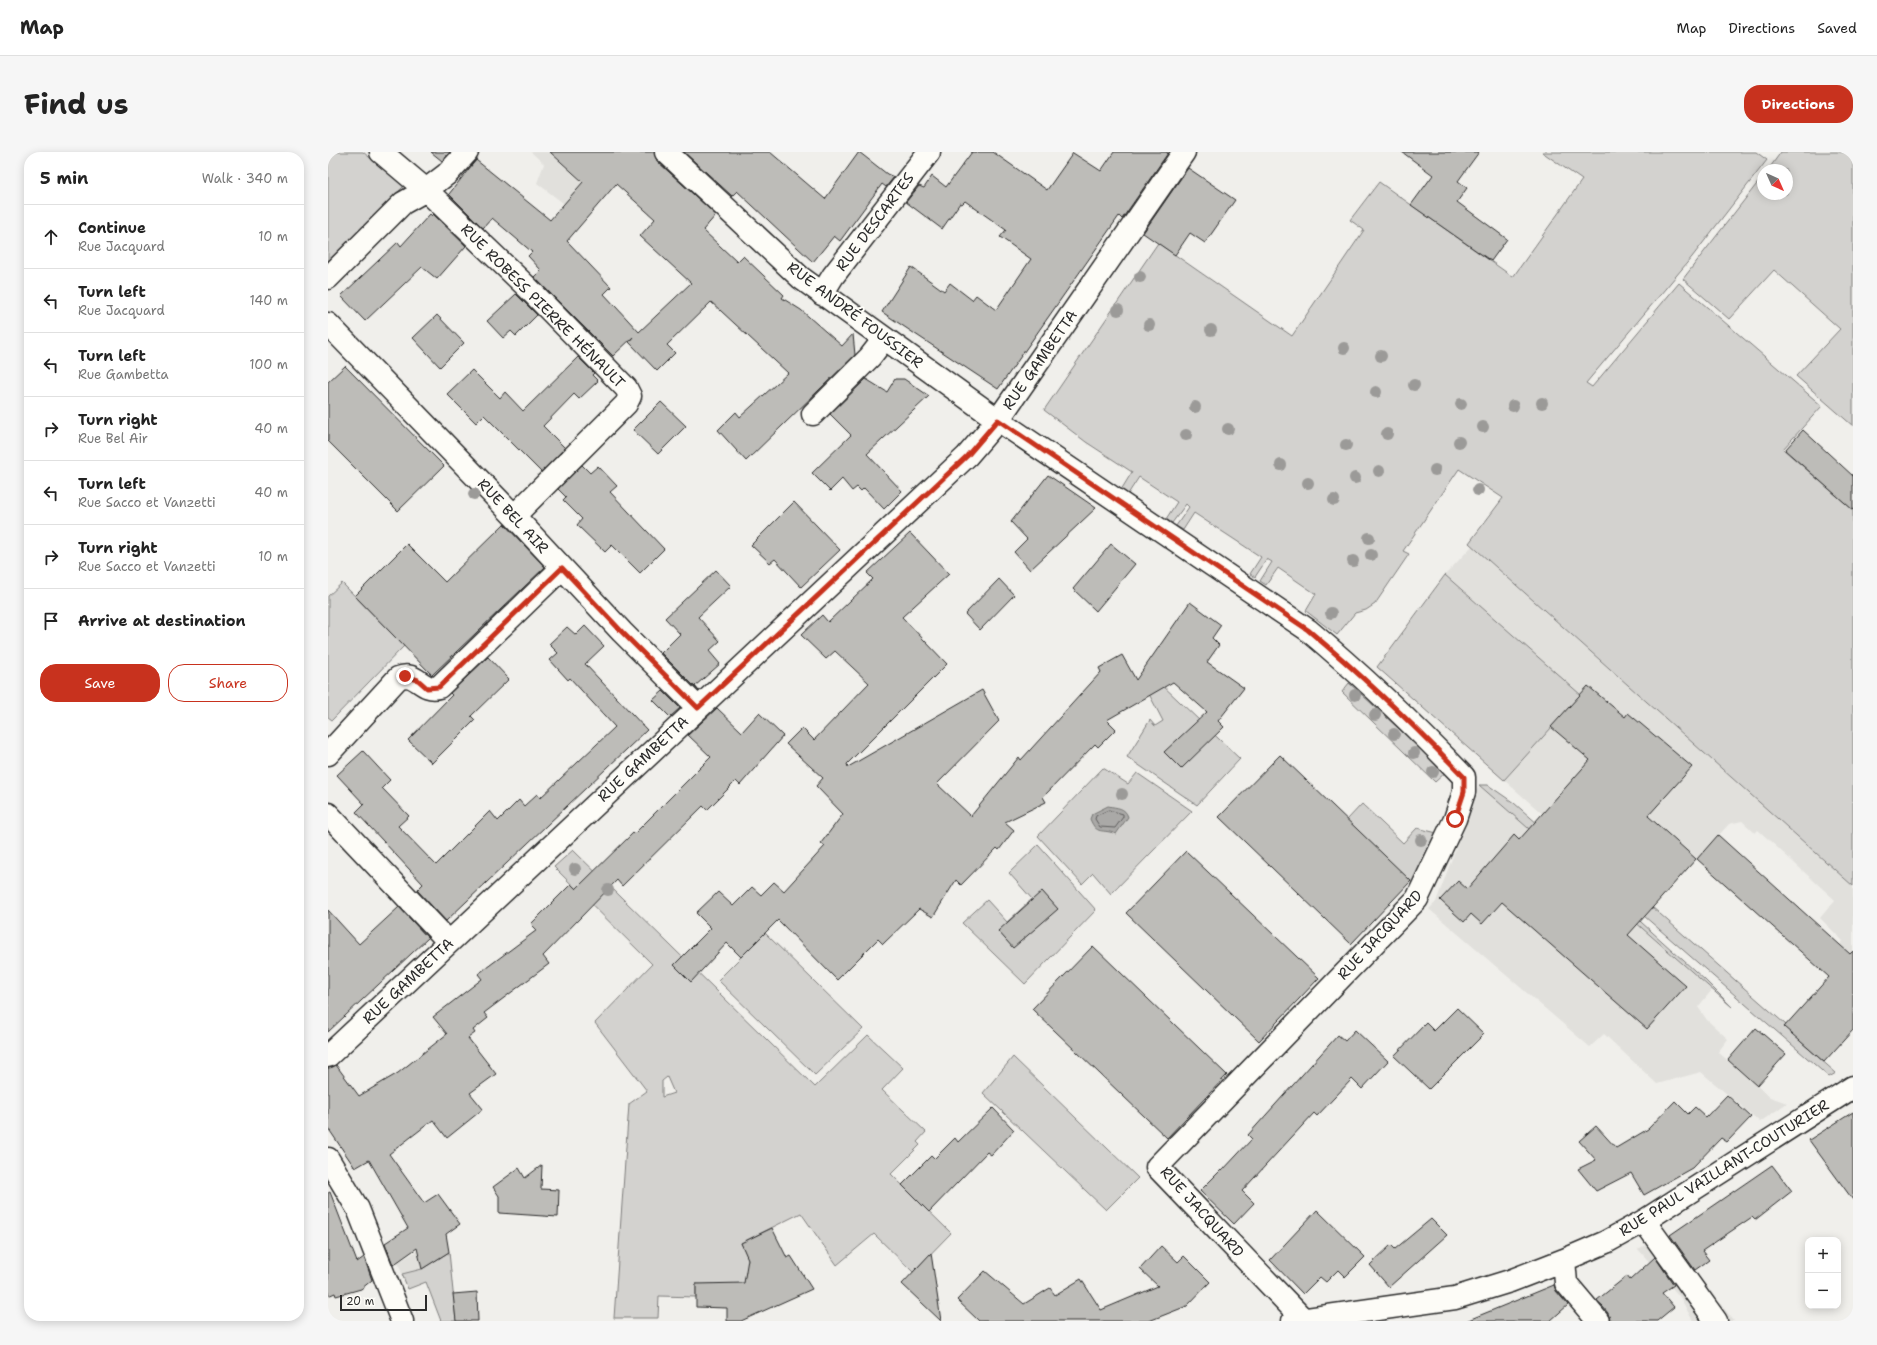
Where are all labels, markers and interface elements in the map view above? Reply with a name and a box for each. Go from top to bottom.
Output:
text: Map [20,15,64,40]
text: Map [1677,19,1707,37]
text: Directions [1729,19,1795,37]
text: Saved [1817,19,1857,37]
text: Find us [24,85,129,123]
button: Directions [1744,85,1853,123]
north arrow [1757,164,1793,200]
text: 5 min [40,167,88,189]
street label: RUE DESCARTES [831,169,919,275]
text: Walk · 340 m [202,170,288,187]
text: Continue [78,218,146,238]
street label: RUE ROBESS PIERRE HÉNAULT [456,219,630,393]
icon: ahead [40,226,62,248]
text: 10 m [258,228,288,245]
text: Rue Jacquard [78,238,165,255]
street label: RUE ANDRÉ FOUSSIER [783,257,928,373]
text: Turn left [78,282,146,302]
icon: left [40,290,62,312]
text: 140 m [249,292,288,309]
text: Rue Jacquard [78,302,165,319]
street label: RUE GAMBETTA [998,306,1082,414]
text: Turn left [78,346,146,366]
icon: left [40,354,62,376]
text: 100 m [249,356,288,373]
text: Rue Gambetta [78,366,169,383]
text: Turn right [78,410,158,430]
icon: right [40,418,62,440]
text: 40 m [254,420,288,437]
text: Rue Bel Air [78,430,148,447]
text: Turn left [78,474,146,494]
street label: RUE BEL AIR [473,474,553,558]
icon: left [40,482,62,504]
text: 40 m [254,484,288,501]
text: Rue Sacco et Vanzetti [78,494,216,511]
text: Turn right [78,538,158,558]
icon: right [40,546,62,568]
text: 10 m [258,548,288,565]
text: Rue Sacco et Vanzetti [78,558,216,575]
icon: arrive [40,610,62,632]
text: Arrive at destination [78,611,246,631]
button: Save [40,664,160,702]
button: Share [168,664,288,702]
route end [396,667,414,685]
street label: RUE GAMBETTA [593,711,693,806]
route start [1446,810,1464,828]
street label: RUE JACQUARD [1333,886,1427,984]
street label: RUE GAMBETTA [358,933,458,1028]
street label: RUE PAUL VAILLANT-COUTURIER [1615,1095,1833,1241]
street label: RUE JACQUARD [1156,1162,1248,1262]
map controls [1805,1237,1841,1309]
button: + [1805,1237,1841,1273]
button: − [1805,1273,1841,1309]
scale bar [340,1293,427,1312]
text: 20 m [346,1294,374,1309]

